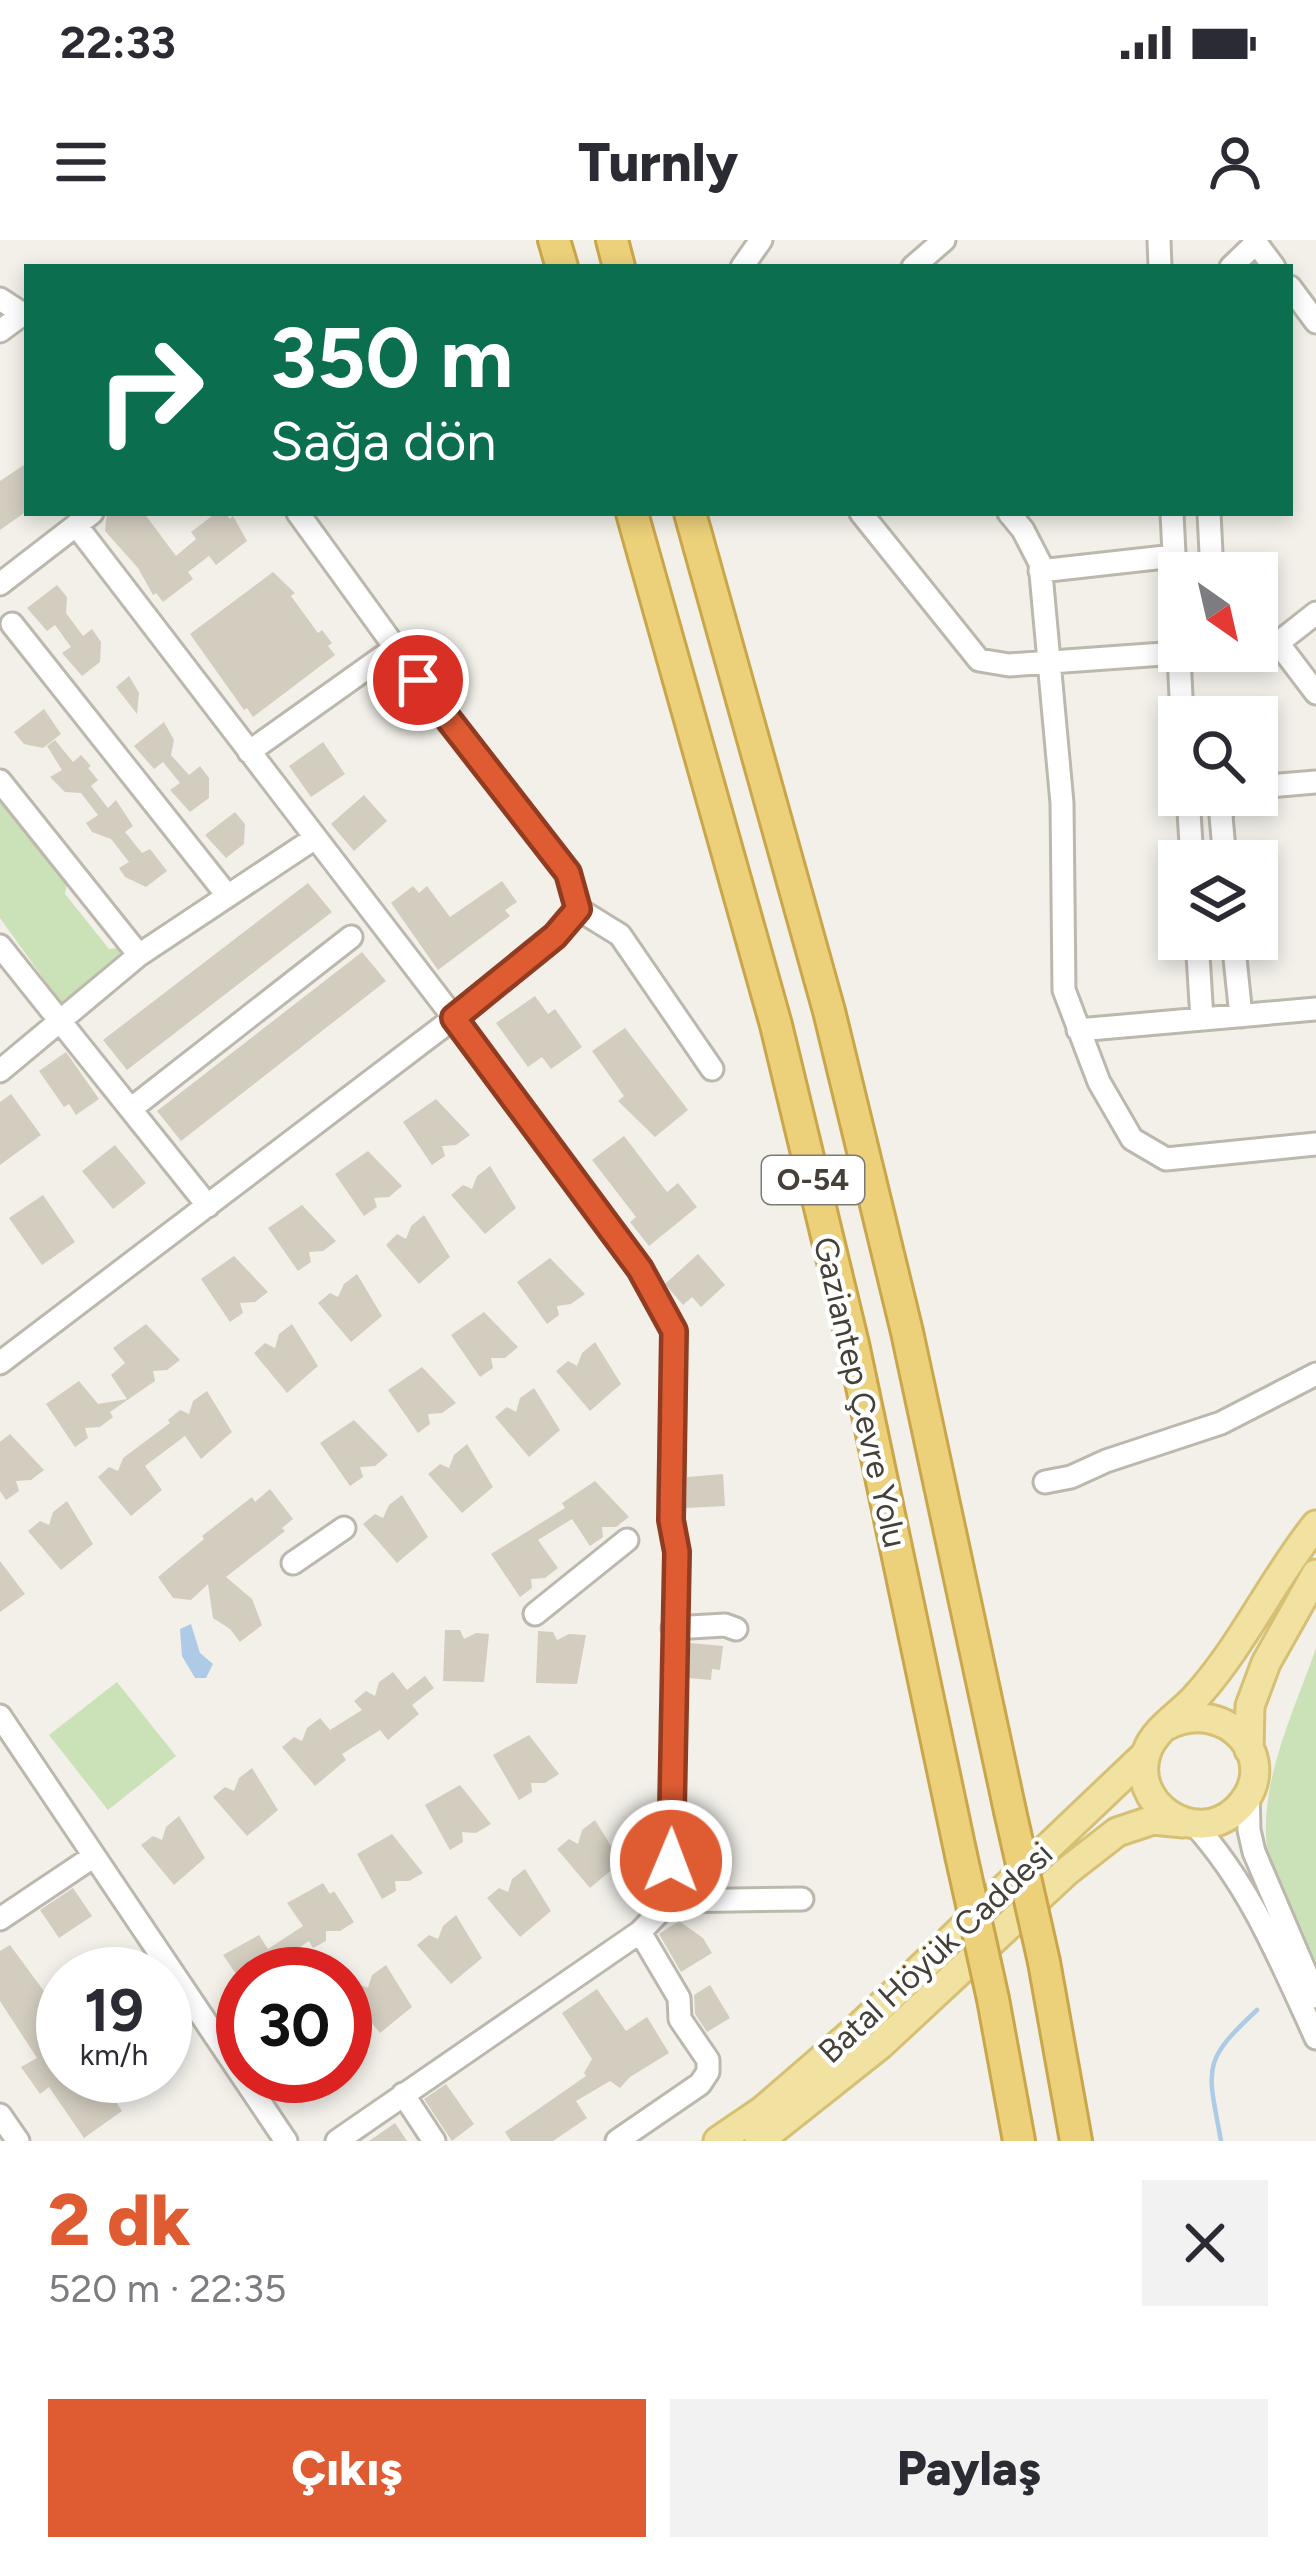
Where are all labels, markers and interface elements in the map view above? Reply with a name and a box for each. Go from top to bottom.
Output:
text: 22:33 [60,15,176,69]
icon: menu [48,129,114,195]
icon: person [1202,129,1268,195]
text: Turnly [578,130,738,195]
text: 350 m [270,307,513,408]
icon: right [72,312,228,468]
text: Sağa dön [270,409,496,474]
north arrow [1158,552,1278,672]
map controls [1158,552,1278,960]
pin [367,629,469,731]
icon: arrive [385,647,451,713]
button: search [1158,696,1278,816]
button: layers [1158,840,1278,960]
road number: O-54 [762,1156,864,1204]
street label: Gaziantep Çevre Yolu [806,1233,915,1551]
position arrow [608,1798,734,1924]
street label: Batal Höyük Caddesi [810,1834,1060,2071]
speed limit sign: 30 [216,1947,372,2103]
text: 19 [84,1974,144,2046]
text: km/h [80,2036,148,2073]
text: 2 dk [48,2177,191,2263]
button: close [1142,2180,1268,2306]
text: 520 m · 22:35 [48,2265,286,2312]
button: Çıkış [48,2399,646,2537]
button: Paylaş [670,2399,1268,2537]

